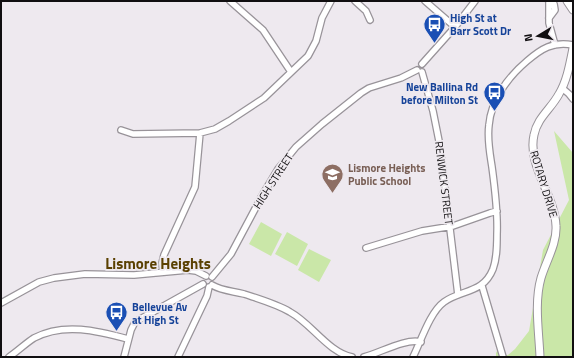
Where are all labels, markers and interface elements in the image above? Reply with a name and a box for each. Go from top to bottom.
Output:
place label: High St at Barr Scott Dr [450,10,511,39]
bus stop icon: High St at Barr Scott Dr [422,11,448,44]
north arrow [518,16,558,56]
text: N [520,33,537,43]
place label: New Ballina Rd before Milton St [401,79,478,108]
bus stop icon: New Ballina Rd before Milton St [481,80,507,113]
street label: RENWICK STREET [431,140,457,226]
street label: ROTARY DRIVE [526,148,562,220]
street label: HIGH STREET [249,150,297,212]
place label: Lismore Heights Public School [348,160,425,189]
school or university icon: Lismore Heights Public School [320,161,346,194]
district label: Lismore Heights [105,252,211,275]
place label: Bellevue Av at High St [132,299,188,328]
bus stop icon: Bellevue Av at High St [104,300,130,333]

